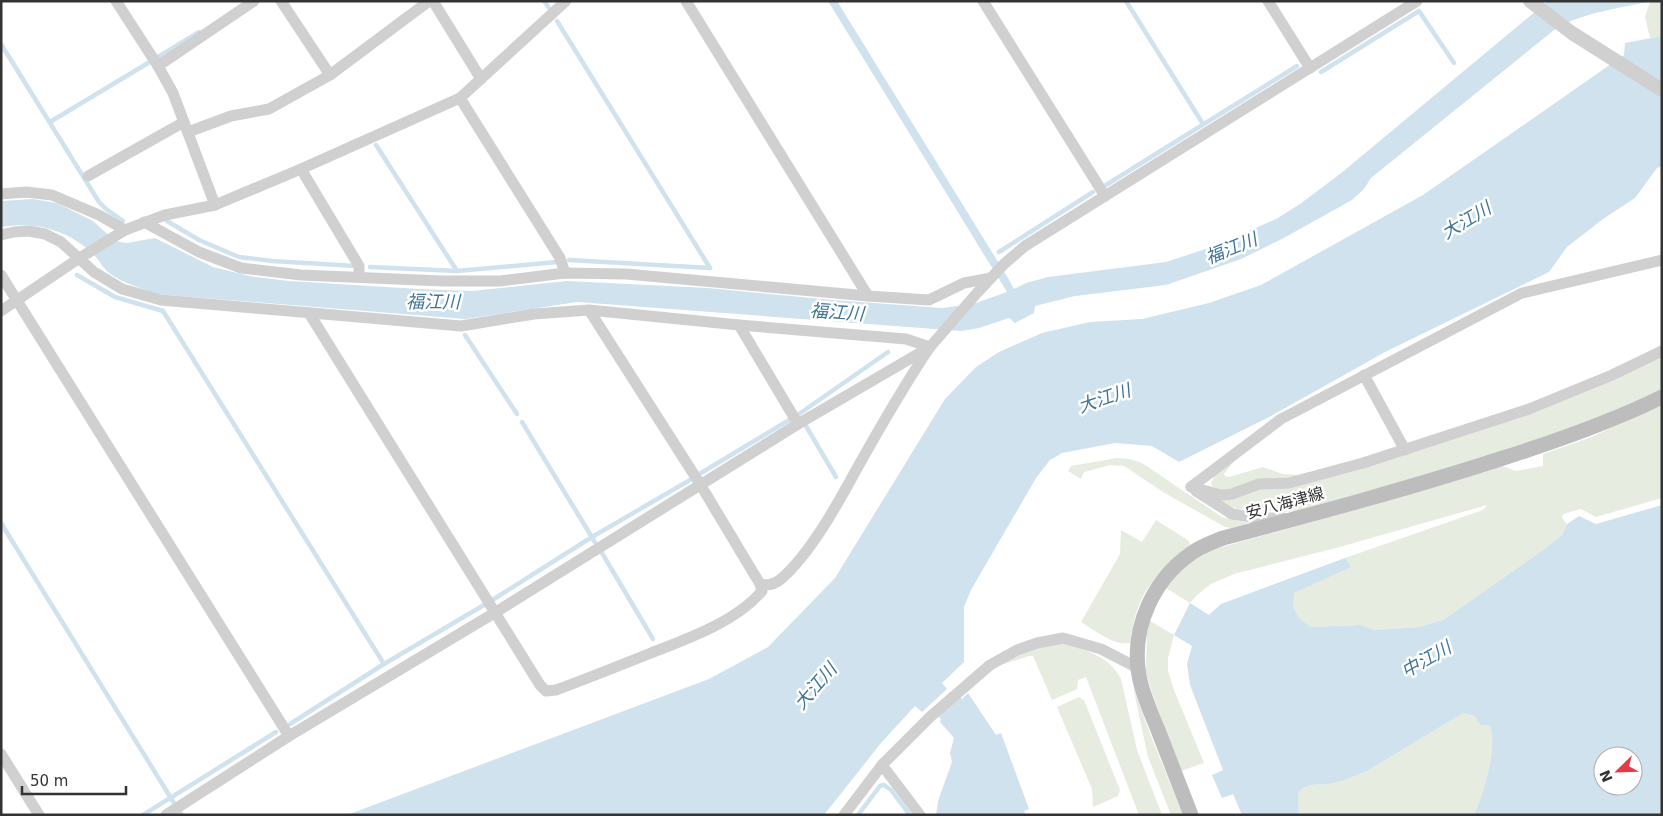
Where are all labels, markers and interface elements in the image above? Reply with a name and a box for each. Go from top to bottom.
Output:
water label: 大江川 [1437,196,1496,243]
water label: 福江川 [1202,227,1262,268]
water label: 福江川 [406,291,462,312]
water label: 福江川 [809,300,867,324]
water label: 大江川 [1075,379,1135,417]
street label: 安八海津線 [1244,483,1326,523]
water label: 中江川 [1397,635,1456,682]
water label: 大江川 [789,657,842,713]
north arrow [1593,746,1643,796]
scale bar [22,764,126,796]
text: N [1596,768,1616,785]
text: 50 m [30,772,68,790]

